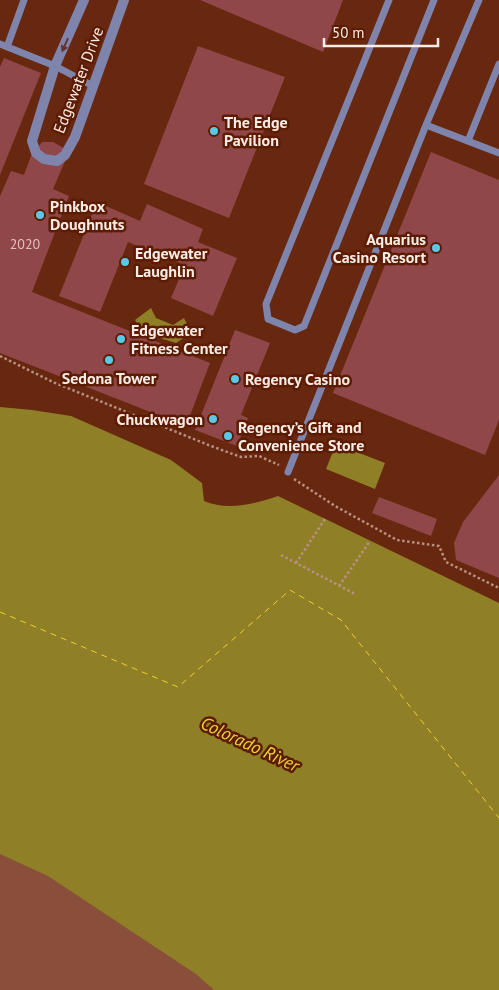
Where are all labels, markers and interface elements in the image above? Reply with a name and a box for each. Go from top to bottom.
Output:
scale bar [324,15,438,47]
text: 50 m [332,23,365,42]
street label: Edgewater Drive [49,24,107,136]
one-way arrow [60,38,68,52]
place label: The Edge Pavilion [224,112,288,150]
marker: The Edge Pavilion [208,125,220,137]
place label: Pinkbox Doughnuts [50,196,125,234]
marker: Pinkbox Doughnuts [34,209,46,221]
place label: Aquarius Casino Resort [333,229,426,267]
house number: 2020 [10,235,41,253]
marker: Aquarius Casino Resort [430,242,442,254]
place label: Edgewater Laughlin [135,243,208,281]
marker: Edgewater Laughlin [119,256,131,268]
place label: Edgewater Fitness Center [131,320,228,358]
marker: Edgewater Fitness Center [115,333,127,345]
marker: Sedona Tower [103,354,115,366]
place label: Sedona Tower [62,368,157,388]
place label: Regency Casino [245,369,350,389]
marker: Regency Casino [229,373,241,385]
place label: Chuckwagon [117,409,203,429]
marker: Chuckwagon [207,413,219,425]
place label: Regency’s Gift and Convenience Store [238,417,364,455]
marker: Regency’s Gift and Convenience Store [222,430,234,442]
water label: Colorado River [197,711,304,777]

